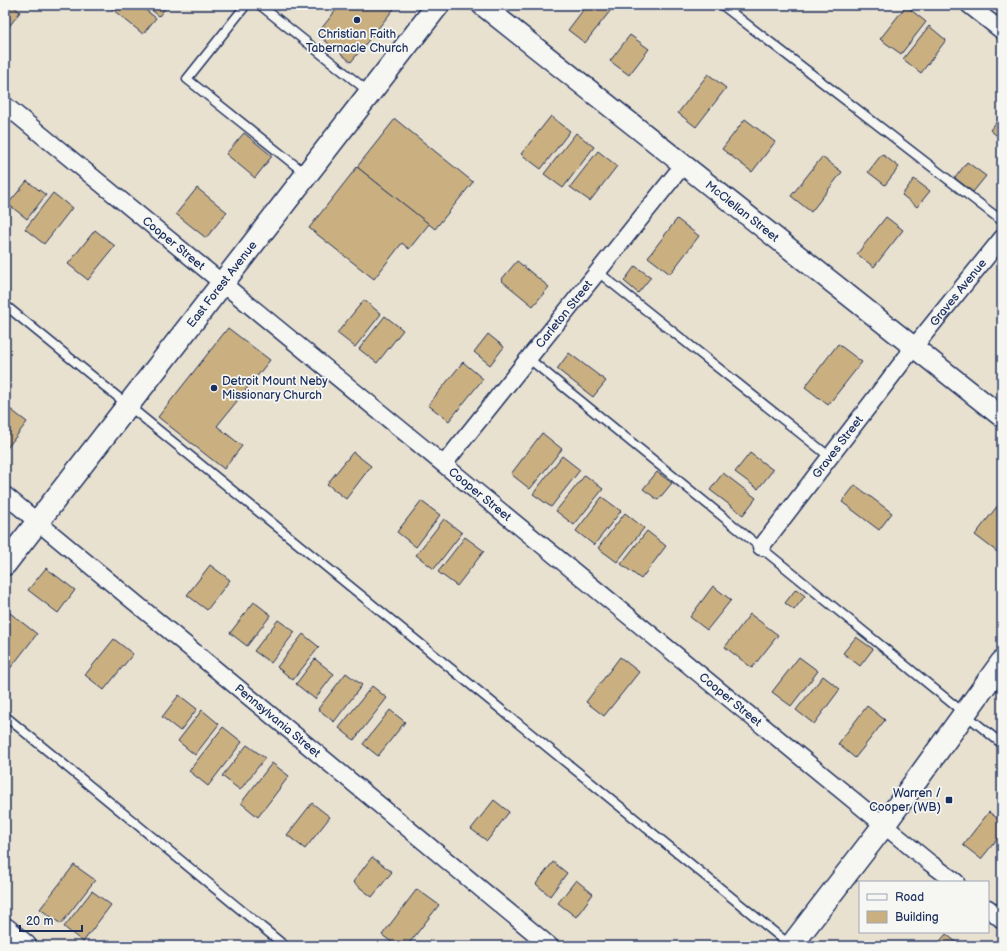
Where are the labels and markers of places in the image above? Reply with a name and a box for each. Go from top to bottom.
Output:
marker: Christian Faith Tabernacle Church [352,15,362,25]
place label: Christian Faith Tabernacle Church [306,27,409,56]
place label: Detroit Mount Neby Missionary Church [222,374,328,403]
marker: Detroit Mount Neby Missionary Church [209,383,219,393]
place label: Warren / Cooper (WB) [869,786,941,815]
marker: Warren / Cooper (WB) [944,795,954,805]

